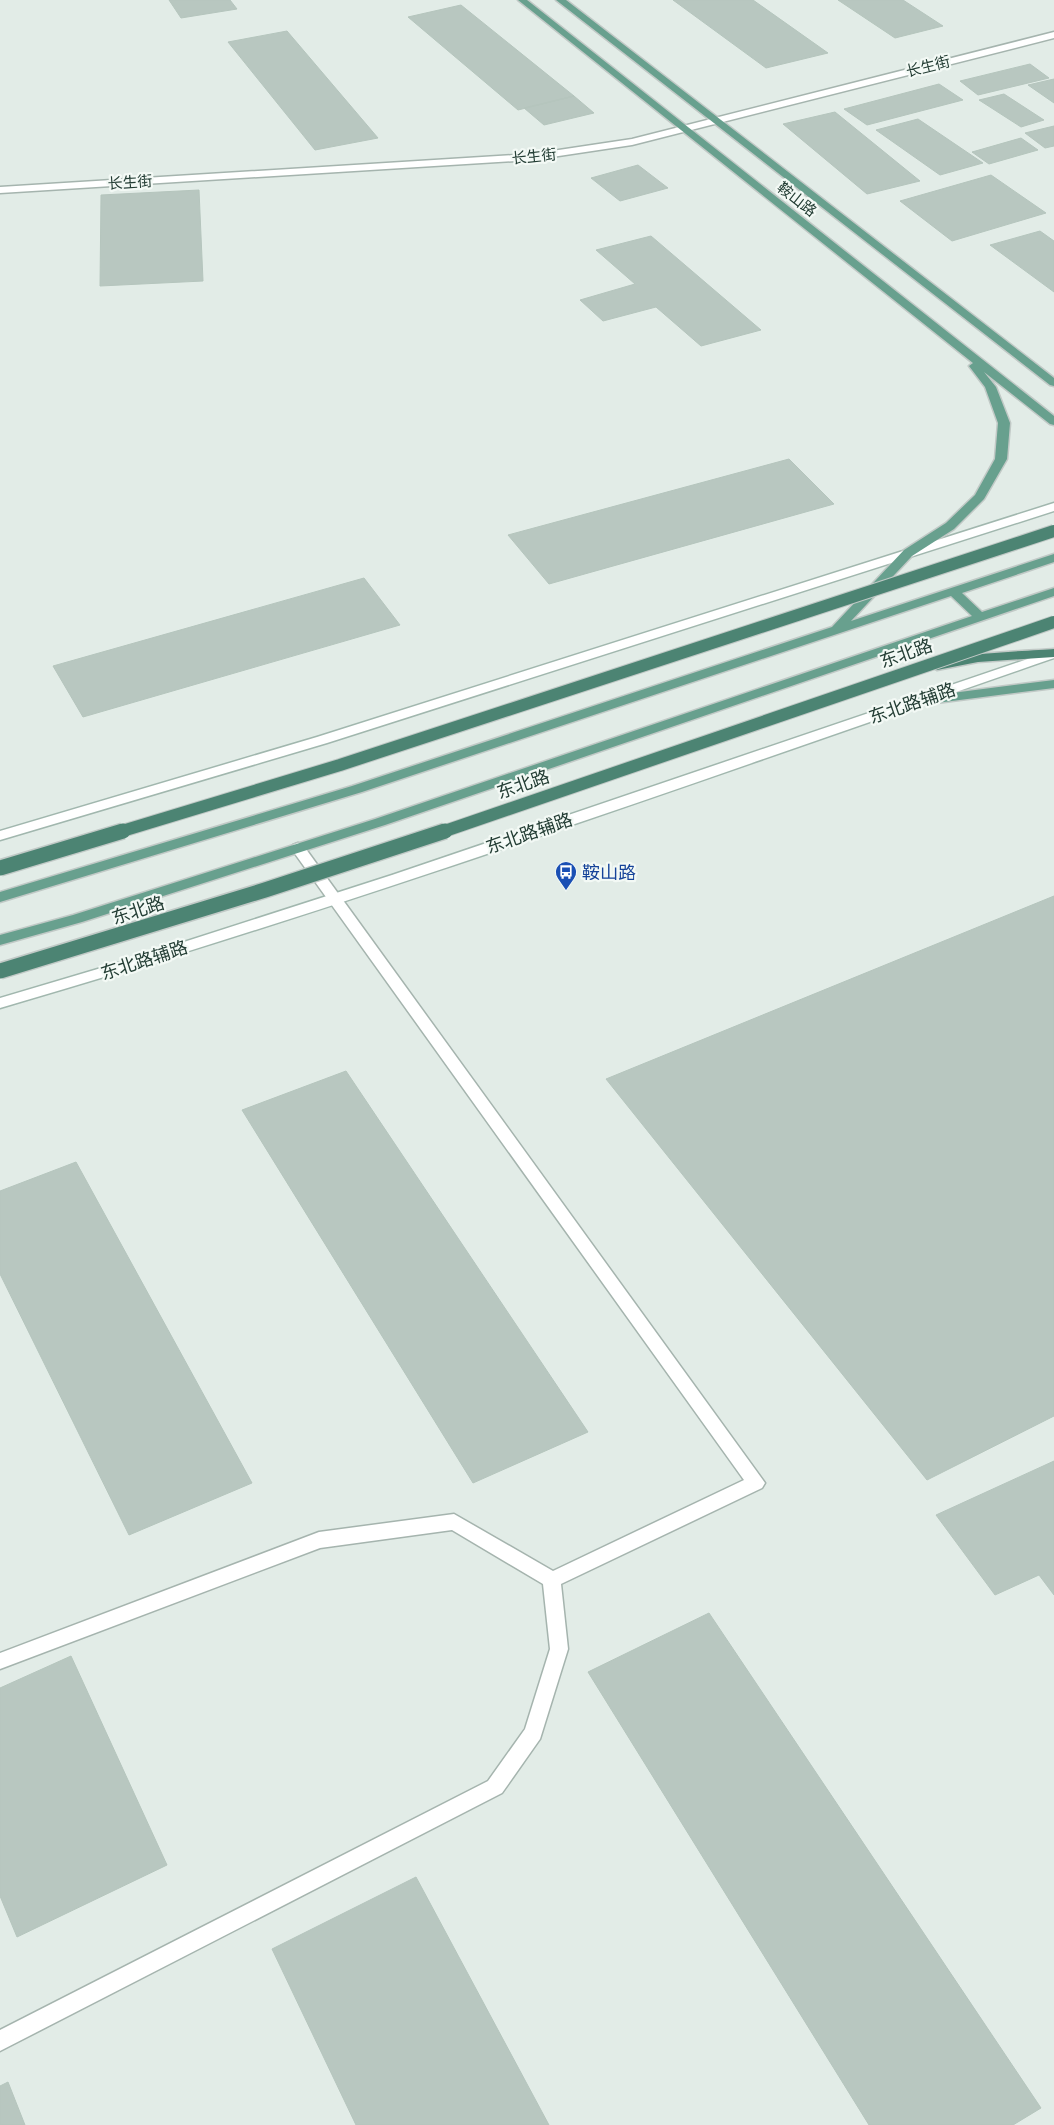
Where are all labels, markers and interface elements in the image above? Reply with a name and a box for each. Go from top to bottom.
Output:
street label: 长生街 [904,50,952,82]
street label: 长生街 [511,143,557,169]
street label: 长生街 [107,170,153,194]
street label: 鞍山路 [773,177,821,221]
street label: 东北路 [876,632,936,674]
street label: 东北路辅路 [865,677,959,729]
street label: 东北路 [493,763,553,805]
street label: 东北路辅路 [482,807,576,859]
bus stop icon: 鞍山路 [554,860,578,891]
place label: 鞍山路 [582,860,636,885]
street label: 东北路 [108,890,168,930]
street label: 东北路辅路 [97,934,191,986]

